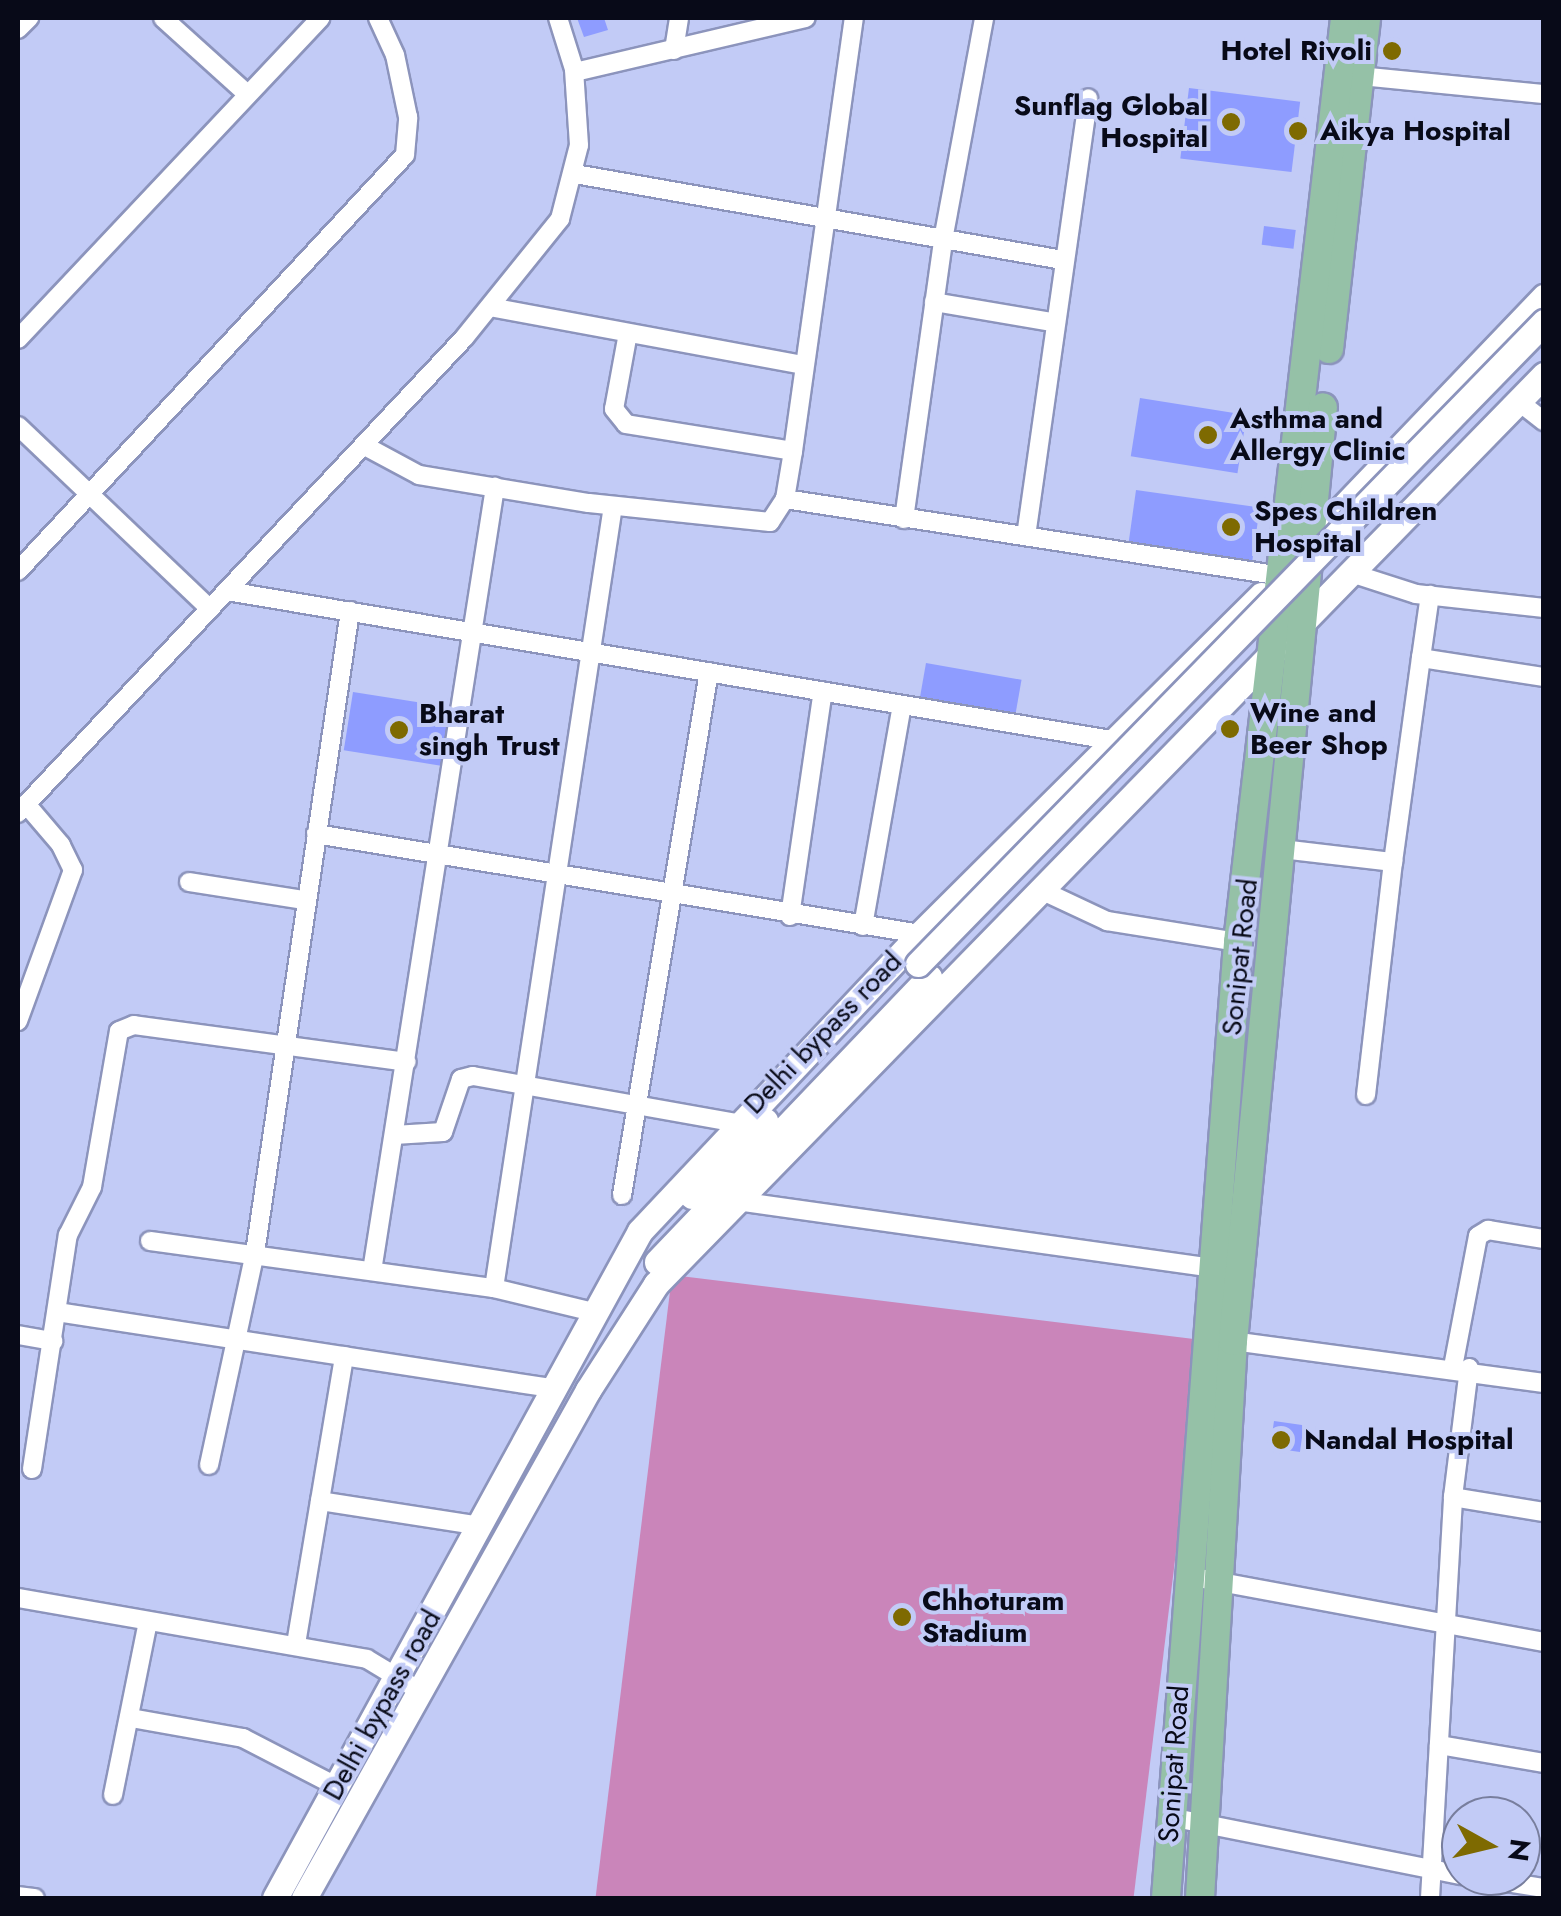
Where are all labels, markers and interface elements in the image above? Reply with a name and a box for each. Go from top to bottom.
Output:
place label: Hotel Rivoli [1221,34,1372,68]
marker: Hotel Rivoli [1381,40,1403,62]
place label: Sunflag Global Hospital [1014,89,1208,155]
marker: Sunflag Global Hospital [1218,109,1244,135]
place label: Aikya Hospital [1320,114,1511,148]
marker: Aikya Hospital [1285,118,1311,144]
place label: Asthma and Allergy Clinic [1230,402,1405,468]
marker: Asthma and Allergy Clinic [1195,422,1221,448]
place label: Spes Children Hospital [1254,494,1437,560]
marker: Spes Children Hospital [1218,514,1244,540]
place label: Wine and Beer Shop [1250,696,1388,762]
place label: Bharat singh Trust [419,697,560,763]
marker: Wine and Beer Shop [1219,718,1241,740]
marker: Bharat singh Trust [388,719,410,741]
street label: Sonipat Road [1215,877,1265,1037]
street label: Delhi bypass road [737,945,909,1121]
place label: Nandal Hospital [1304,1423,1514,1457]
marker: Nandal Hospital [1268,1427,1294,1453]
place label: Chhoturam Stadium [922,1584,1065,1650]
street label: Delhi bypass road [316,1604,448,1806]
marker: Chhoturam Stadium [891,1606,913,1628]
street label: Sonipat Road [1152,1684,1196,1844]
north arrow [1441,1796,1541,1896]
text: N [1497,1836,1541,1864]

